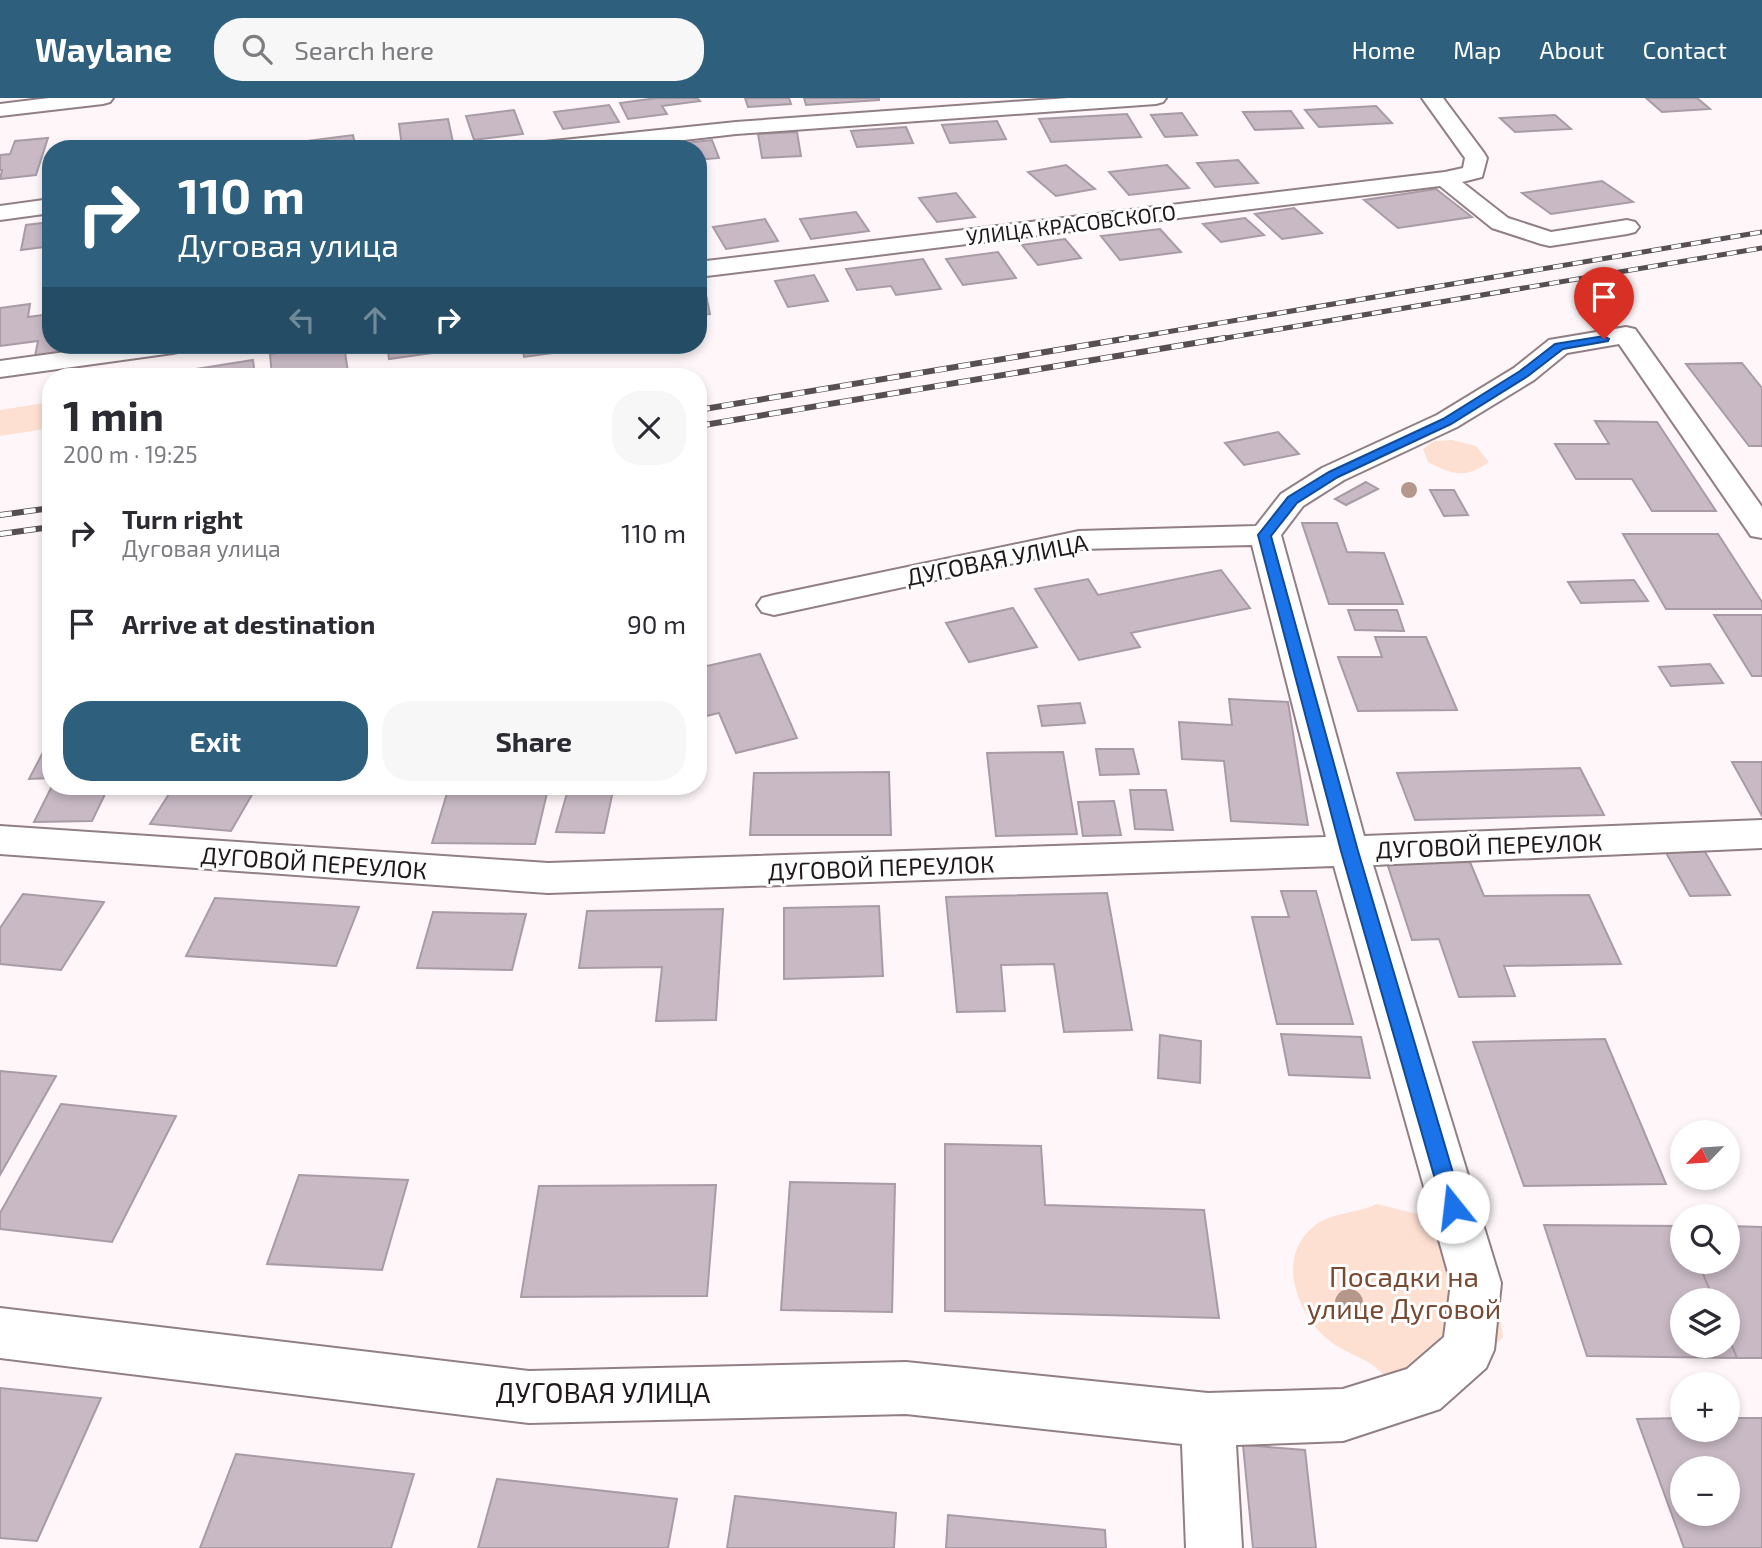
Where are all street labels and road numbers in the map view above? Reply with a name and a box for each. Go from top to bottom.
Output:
street label: УЛИЦА КРАСОВСКОГО [965,199,1177,249]
street label: ДУГОВАЯ УЛИЦА [904,527,1090,591]
street label: ДУГОВОЙ ПЕРЕУЛОК [1375,827,1603,863]
street label: ДУГОВОЙ ПЕРЕУЛОК [200,840,428,884]
street label: ДУГОВОЙ ПЕРЕУЛОК [767,849,995,885]
street label: ДУГОВАЯ УЛИЦА [495,1375,711,1409]

